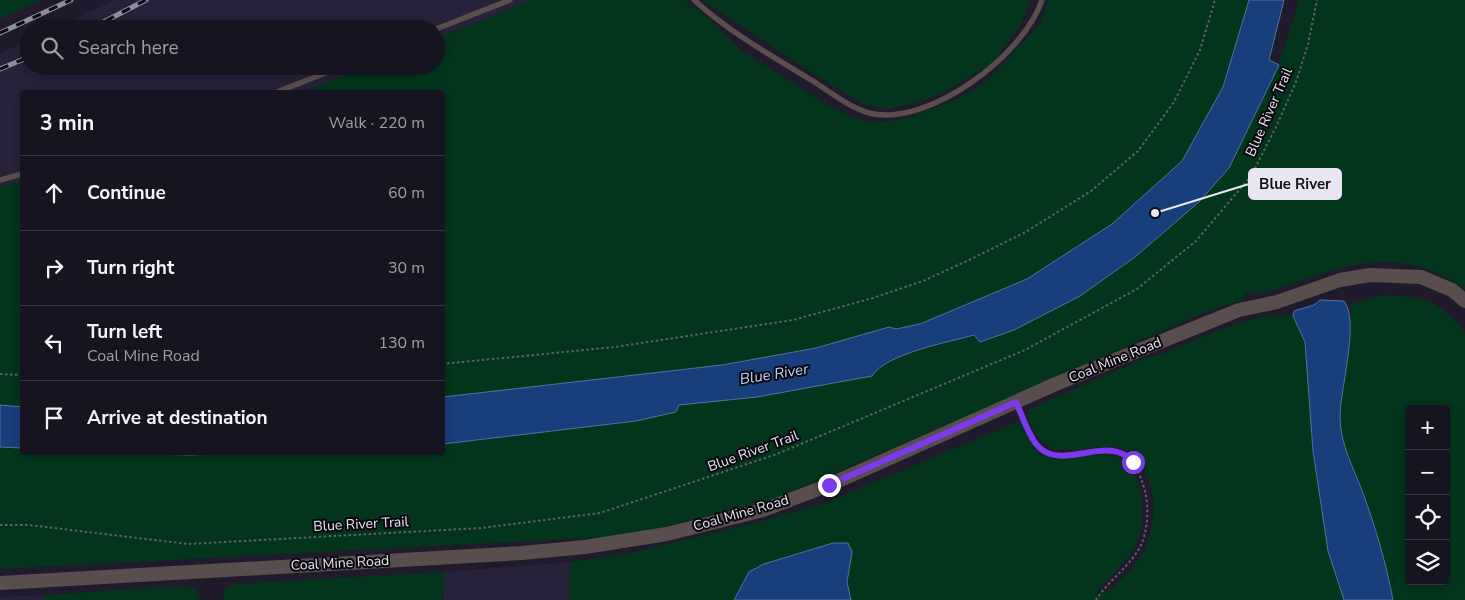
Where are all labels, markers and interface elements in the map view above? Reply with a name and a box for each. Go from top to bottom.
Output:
search box [20,20,445,75]
icon: search [38,34,66,62]
text: Search here [78,35,179,61]
street label: Blue River Trail [1241,64,1297,159]
text: 3 min [40,109,94,137]
text: Walk · 220 m [329,112,425,134]
callout: Blue River [1249,169,1341,199]
text: Blue River [1259,174,1331,194]
icon: ahead [40,179,68,207]
text: Continue [87,180,166,206]
text: 60 m [388,182,425,204]
icon: right [40,254,68,282]
text: Turn right [87,255,174,281]
text: 30 m [388,257,425,279]
text: Turn left [87,319,162,345]
icon: left [40,329,68,357]
text: 130 m [378,332,425,354]
street label: Coal Mine Road [1066,333,1164,387]
text: Coal Mine Road [87,345,200,367]
water label: Blue River [738,359,810,389]
icon: arrive [40,404,68,432]
text: Arrive at destination [87,405,268,431]
map controls [1405,405,1450,585]
button: + [1405,405,1450,450]
street label: Blue River Trail [705,425,802,476]
button: − [1405,450,1450,495]
route start [1122,451,1145,474]
route end [818,474,841,497]
street label: Coal Mine Road [691,490,791,536]
button: locate [1405,495,1450,540]
street label: Blue River Trail [313,512,410,536]
button: layers [1405,540,1450,585]
street label: Coal Mine Road [290,551,390,575]

